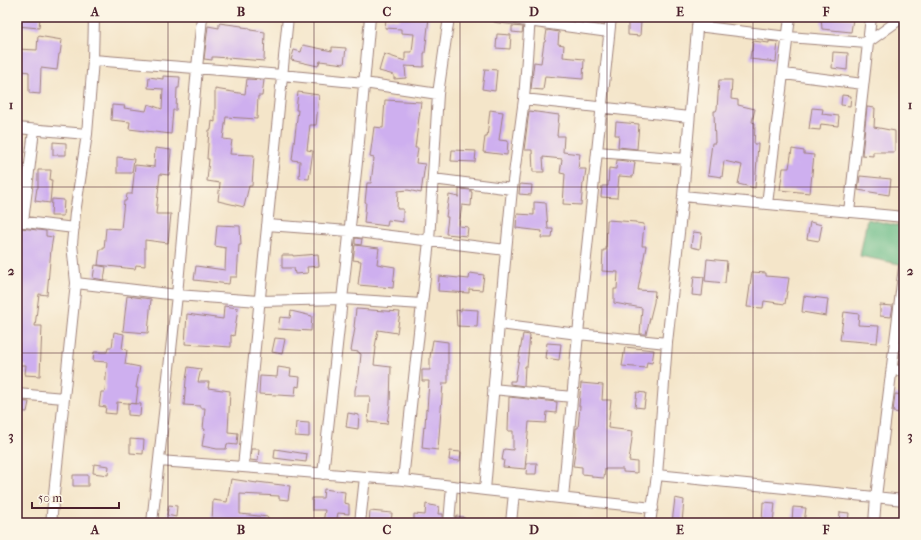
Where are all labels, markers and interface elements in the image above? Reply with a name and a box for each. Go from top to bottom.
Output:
text: A [90,4,100,19]
text: B [237,4,246,19]
text: C [383,4,392,19]
text: D [529,4,539,19]
text: E [676,4,684,19]
text: F [822,4,830,19]
text: 1 [9,97,14,112]
text: 1 [908,97,913,112]
text: 2 [8,263,15,278]
text: 2 [907,263,914,278]
text: 3 [8,428,14,444]
text: 3 [907,428,913,444]
scale bar [32,484,119,510]
text: 50 m [38,491,62,505]
text: A [90,522,100,537]
text: B [237,522,246,537]
text: C [383,522,392,537]
text: D [529,522,539,537]
text: E [676,522,684,537]
text: F [822,522,830,537]

